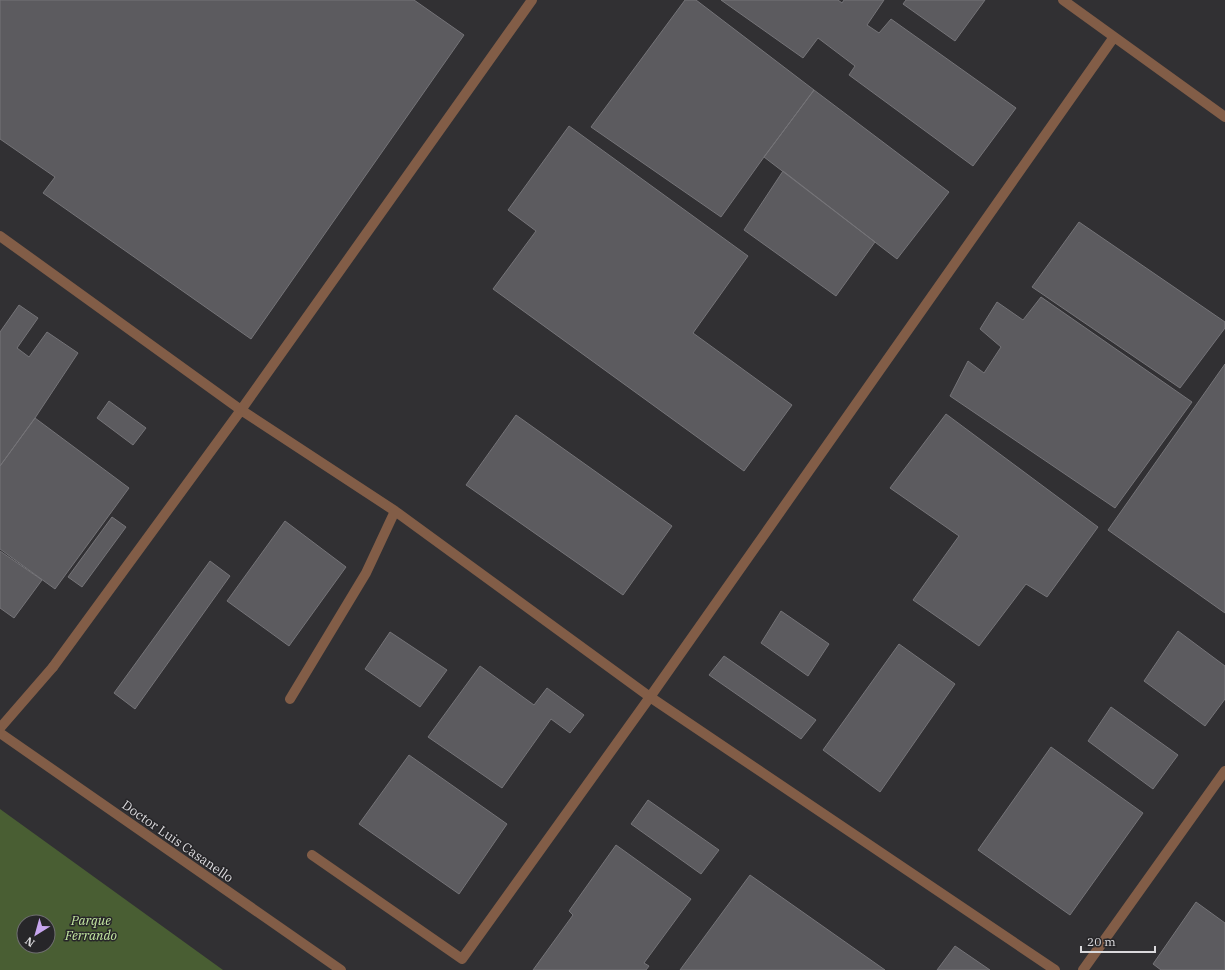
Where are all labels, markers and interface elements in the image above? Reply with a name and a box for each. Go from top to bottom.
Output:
street label: Doctor Luis Casanello [119,796,237,886]
park label: Parque Ferrando [64,912,117,944]
north arrow [16,914,56,954]
scale bar [1081,928,1155,954]
text: N [22,934,38,950]
text: 20 m [1087,934,1116,949]

